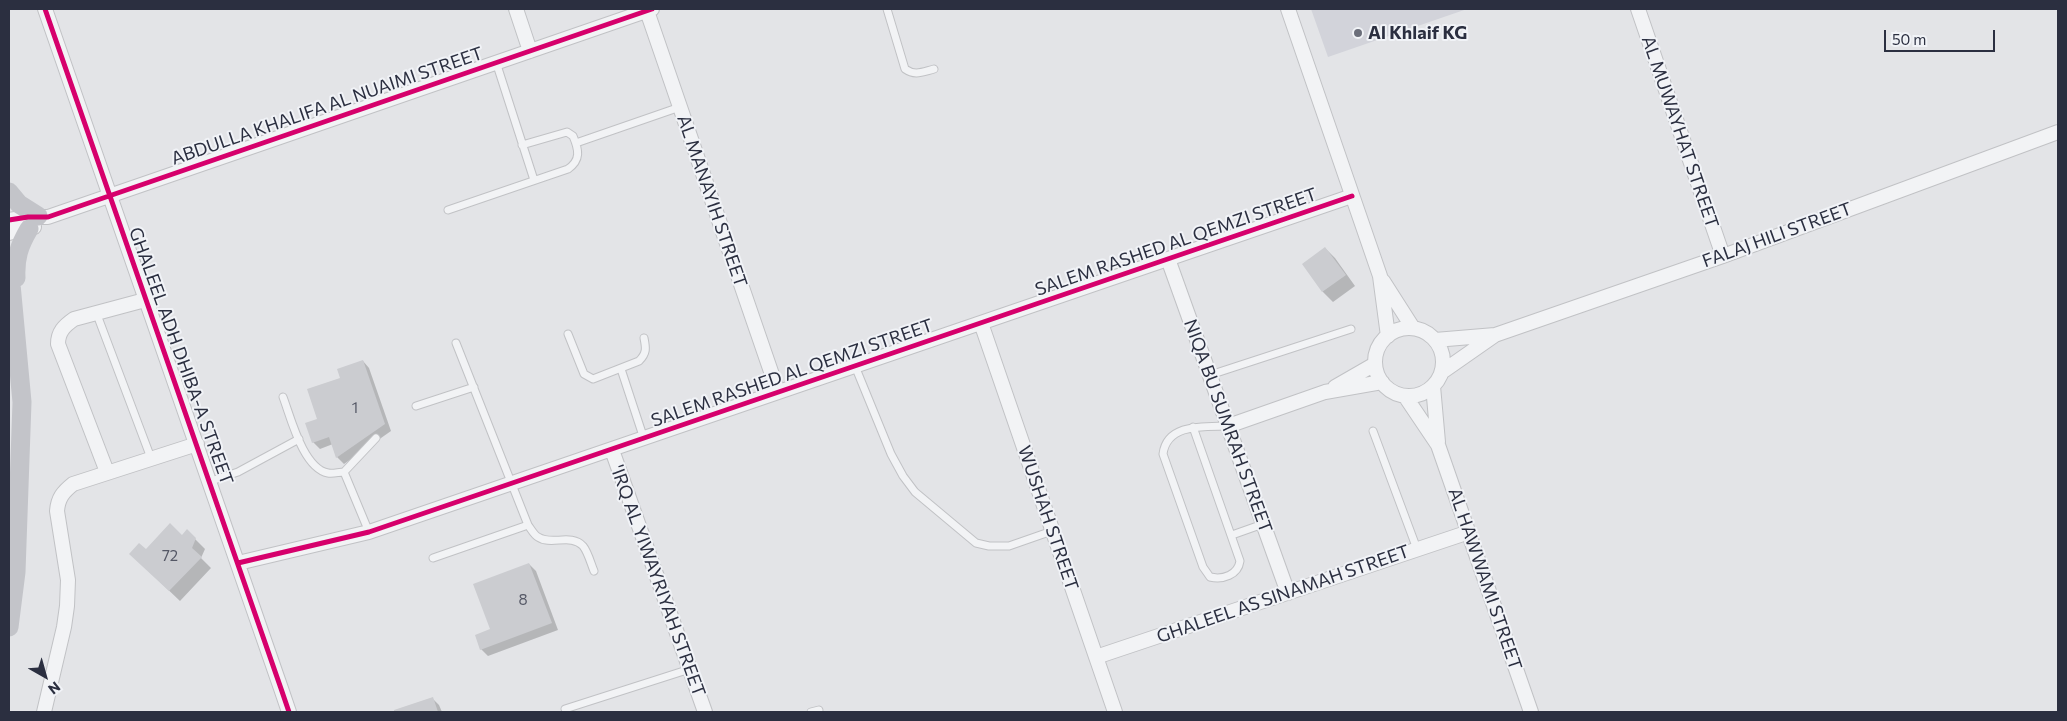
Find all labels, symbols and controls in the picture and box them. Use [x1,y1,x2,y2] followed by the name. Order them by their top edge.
[1887,20,1998,52] scale bar
[1368,22,1467,44] place label: Al Khlaif KG
[1352,27,1364,39] marker: Al Khlaif KG
[1892,30,1926,48] text: 50 m
[1637,33,1723,231] street label: AL MUWAYHAT STREET
[168,42,486,170] street label: ABDULLA KHALIFA AL NUAIMI STREET
[672,112,752,290] street label: AL MANAYIH STREET
[1032,183,1320,301] street label: SALEM RASHED AL QEMZI STREET
[1699,198,1855,272] street label: FALAJ HILI STREET
[124,224,238,488] street label: GHALEEL ADH DHIBA-A STREET
[648,314,936,432] street label: SALEM RASHED AL QEMZI STREET
[1179,316,1277,536] street label: NIQA BU SUMRAH STREET
[352,399,358,417] house number: 1
[1013,443,1083,593] street label: WUSHAH STREET
[606,462,710,700] street label: 'IRQ AL YIWAYRIYAH STREET
[1444,485,1526,673] street label: AL HAWWAMI STREET
[1154,540,1412,648] street label: GHALEEL AS SINAMAH STREET
[162,547,178,565] house number: 72
[518,591,528,609] house number: 8
[20,651,70,701] north arrow
[45,678,64,698] text: N

